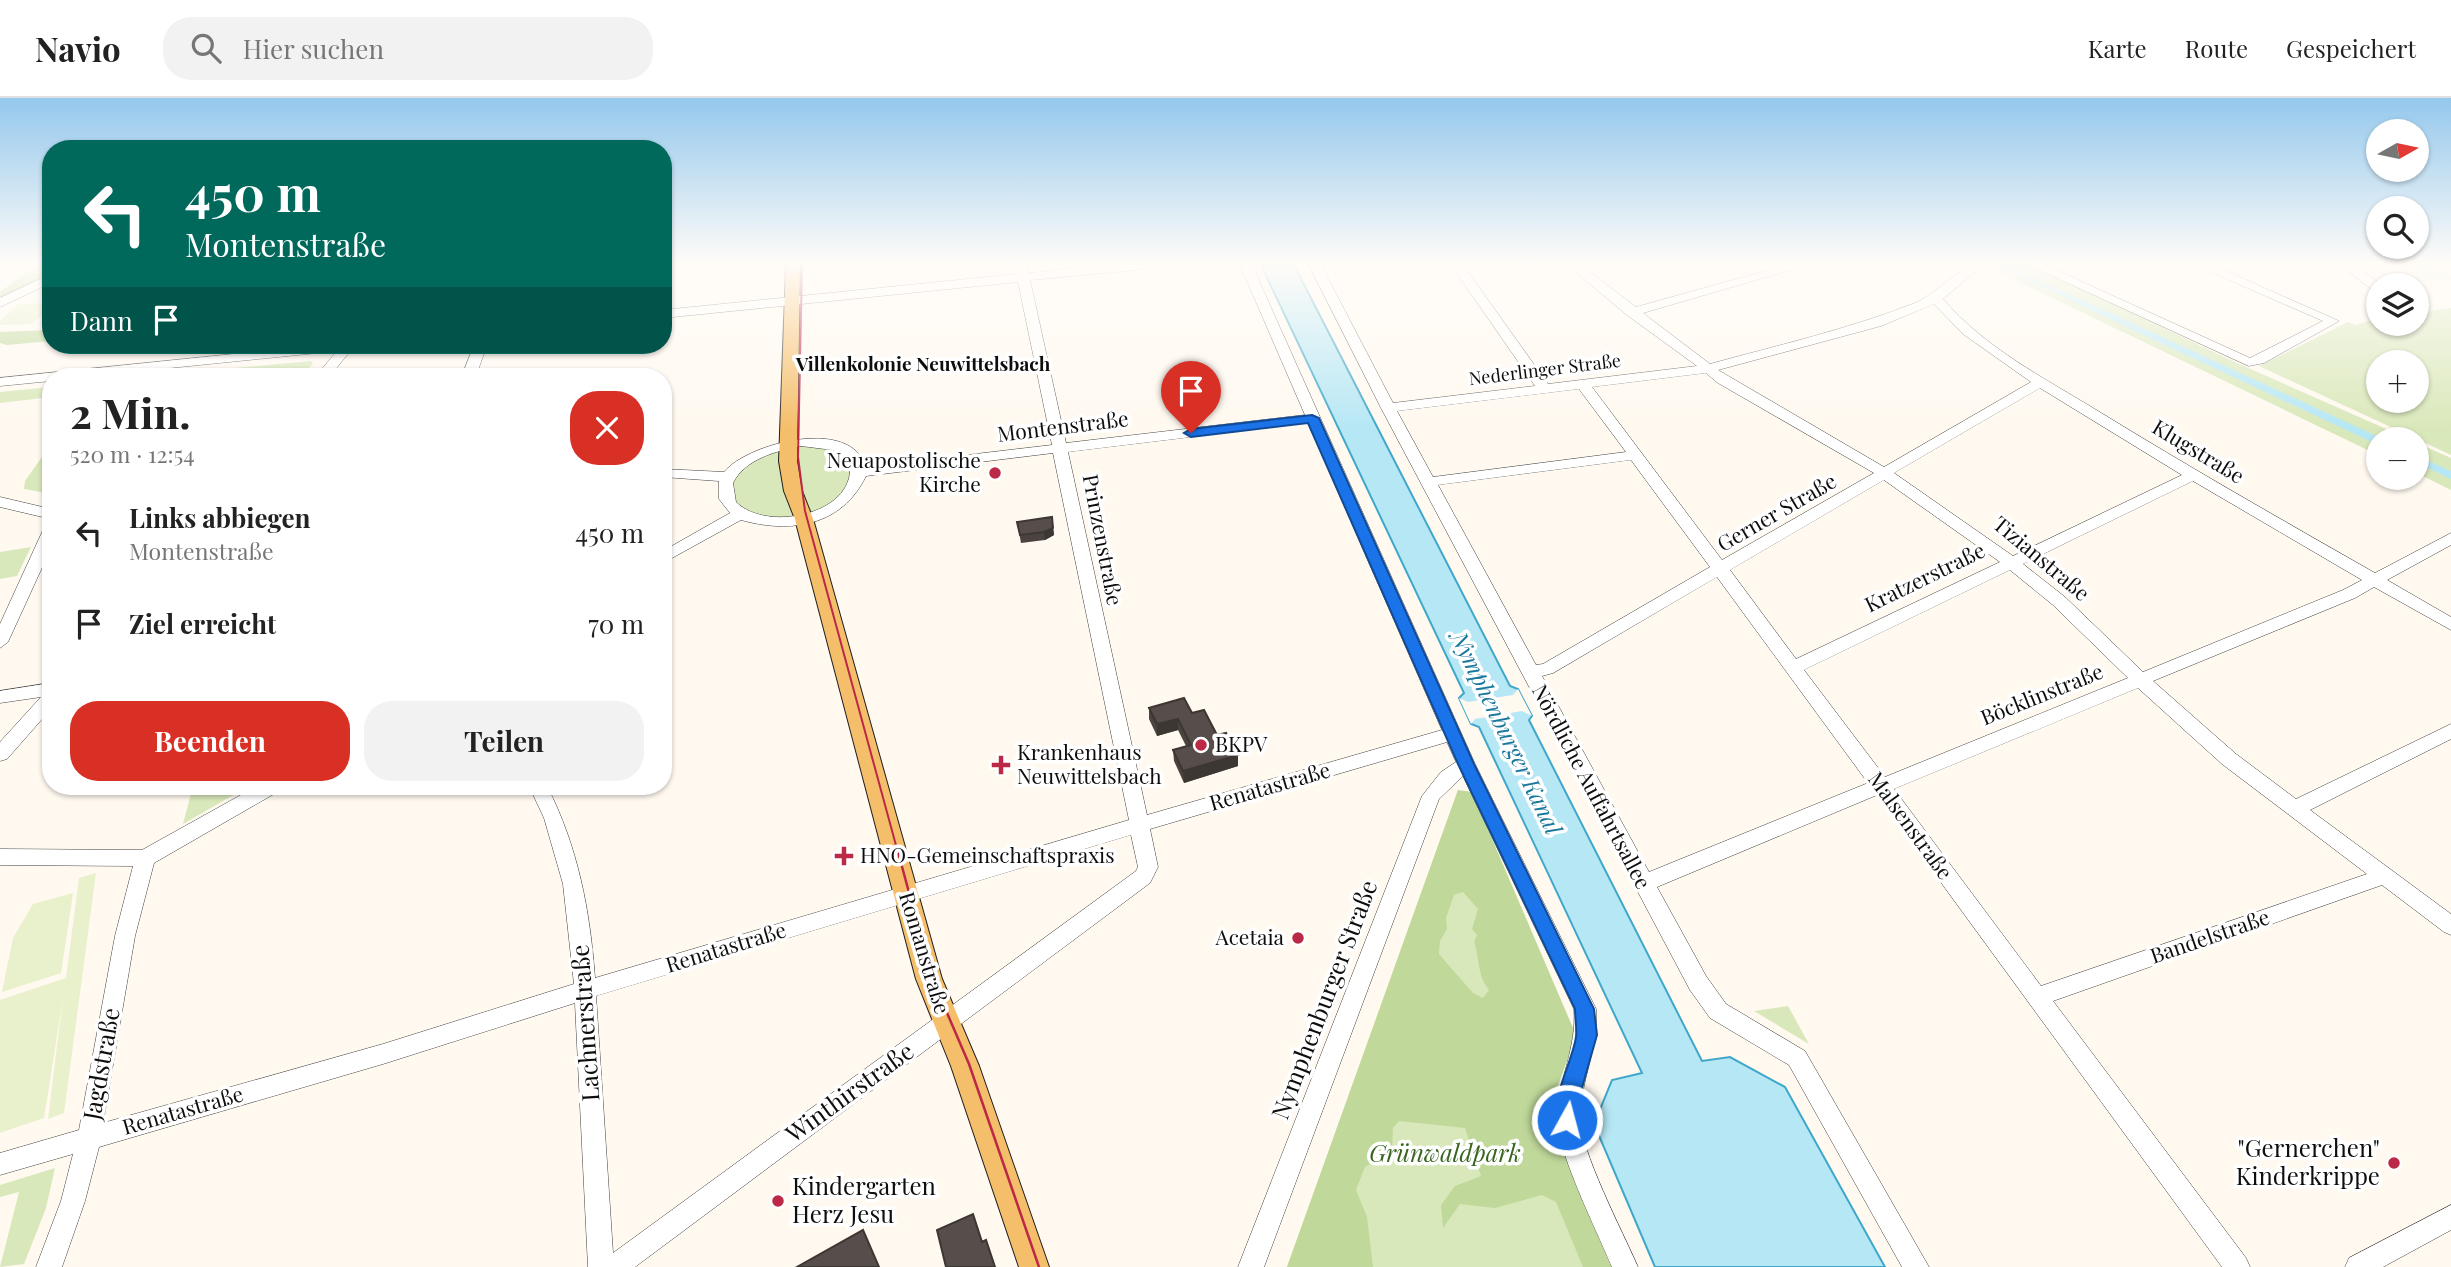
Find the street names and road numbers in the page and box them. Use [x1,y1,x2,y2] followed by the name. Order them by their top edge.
[1468,348,1622,390] street label: Nederlinger Straße
[996,403,1130,447] street label: Montenstraße
[2148,412,2250,489] street label: Klugstraße
[1711,466,1841,557] street label: Gerner Straße
[1078,472,1130,608] street label: Prinzenstraße
[1988,509,2096,606] street label: Tizianstraße
[1859,535,1989,617] street label: Kratzerstraße
[1976,656,2107,730] street label: Böcklinstraße
[1527,679,1659,893] street label: Nördliche Auffahrtsallee
[1206,754,1333,816] street label: Renatastraße
[1863,765,1960,884] street label: Malsenstraße
[1263,875,1384,1123] street label: Nymphenburger Straße
[894,888,958,1017] street label: Romanstraße
[2146,902,2273,969] street label: Bandelstraße
[662,914,789,978] street label: Renatastraße
[563,944,605,1103] street label: Lachnerstraße
[74,1005,126,1123] street label: Jagdstraße
[778,1034,919,1149] street label: Winthirstraße
[119,1078,246,1140] street label: Renatastraße

